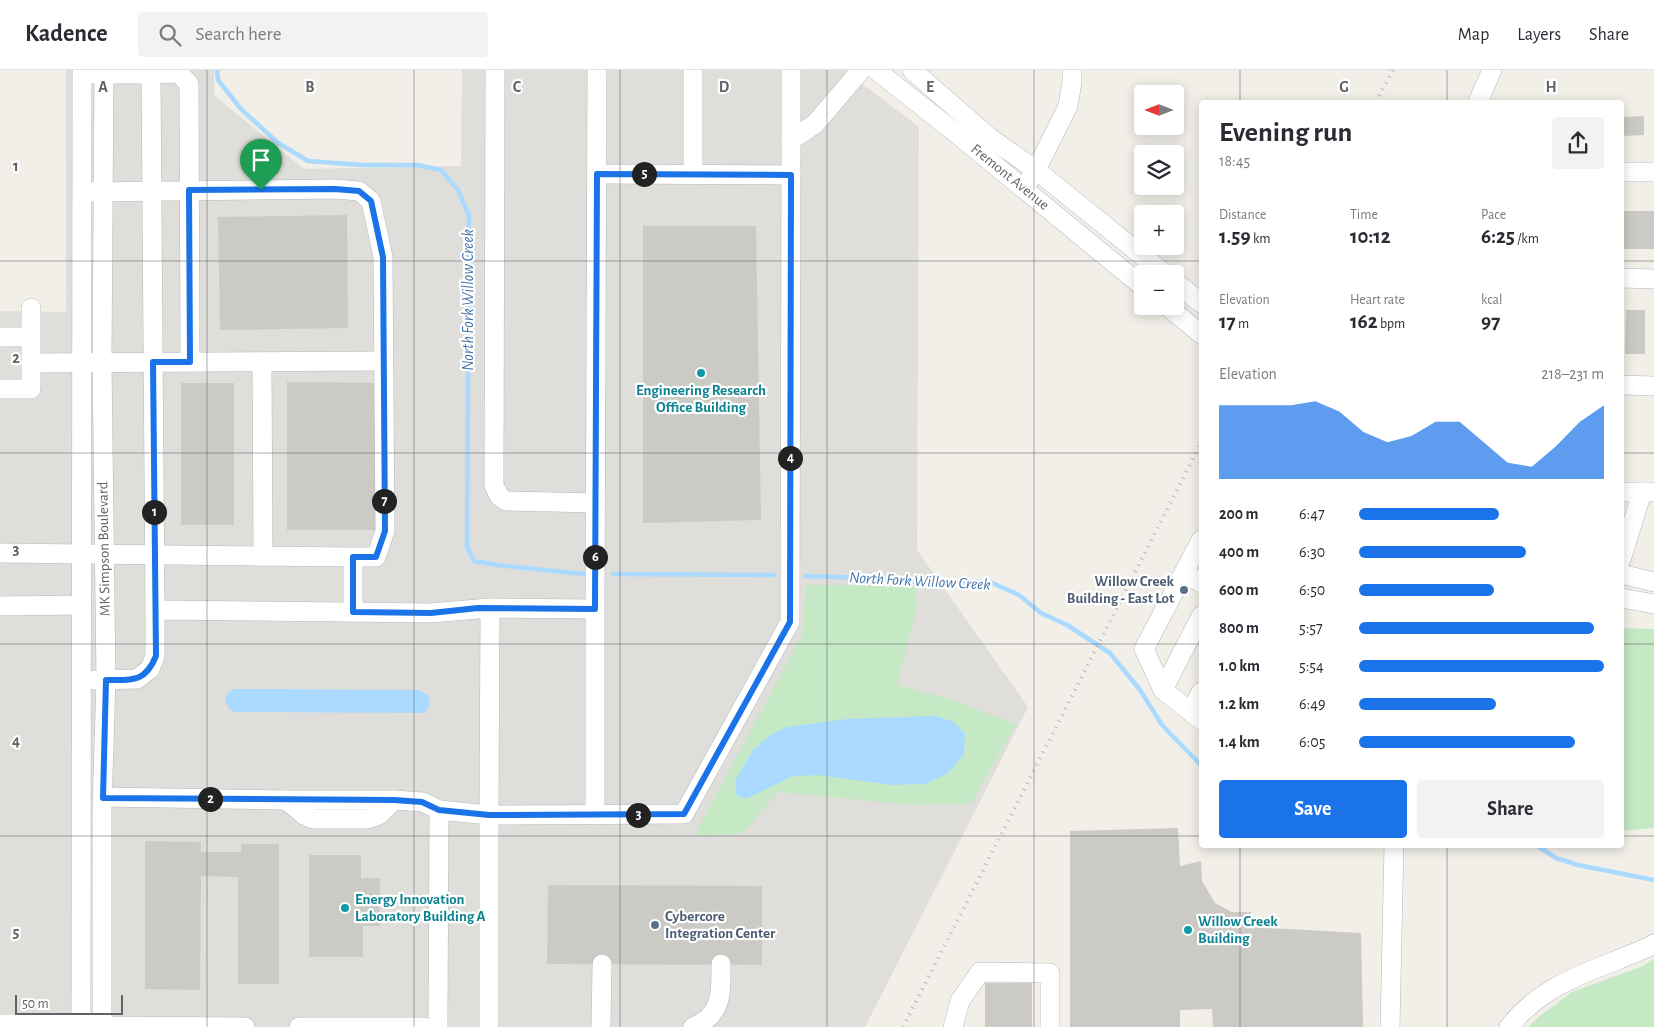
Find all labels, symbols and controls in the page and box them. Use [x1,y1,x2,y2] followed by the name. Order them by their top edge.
[138,12,488,57] search box
[156,21,184,49] icon: search
[25,22,108,46] text: Kadence
[196,25,281,44] text: Search here
[1458,26,1489,44] text: Map
[1517,26,1561,44] text: Layers
[1589,26,1629,44] text: Share
[98,79,108,95] text: A
[305,79,315,95] text: B
[513,79,522,95] text: C
[719,79,730,95] text: D
[926,79,934,95] text: E
[1339,79,1349,95] text: G
[1545,79,1557,95] text: H
[1134,85,1184,135] north arrow
[1134,85,1184,315] map controls
[1552,117,1604,169] button: share
[1219,119,1352,147] text: Evening run
[240,139,282,190] pin
[968,141,1052,213] street label: Fremont Avenue
[1134,145,1184,195] button: layers
[247,146,275,174] icon: arrive
[1219,153,1250,169] text: 18:45
[13,158,19,174] text: 1
[632,162,656,186] pin: 5
[641,167,648,181] text: 5
[1134,205,1184,255] button: +
[1219,208,1266,222] text: Distance
[1350,208,1378,222] text: Time
[1481,208,1506,222] text: Pace
[1219,226,1251,247] text: 1.59
[1350,226,1391,247] text: 10:12
[1481,226,1515,247] text: 6:25
[460,229,476,371] water label: North Fork Willow Creek
[1251,232,1271,246] text: km
[1515,232,1539,246] text: /km
[1134,265,1184,315] button: −
[1219,293,1270,307] text: Elevation
[1350,293,1405,307] text: Heart rate
[1481,293,1502,307] text: kcal
[1219,311,1236,332] text: 17
[1350,311,1378,332] text: 162
[1481,311,1500,332] text: 97
[1236,317,1249,331] text: m
[1378,317,1405,331] text: bpm
[12,350,20,366] text: 2
[1219,366,1277,382] text: Elevation
[1541,366,1604,382] text: 218–231 m
[695,367,707,379] marker: Engineering Research Office Building
[636,383,766,415] place label: Engineering Research Office Building
[778,446,802,470] pin: 4
[787,451,794,465] text: 4
[95,481,113,617] street label: MK Simpson Boulevard
[372,488,396,514] pin: 7
[381,494,388,508] text: 7
[142,500,166,524] pin: 1
[152,505,157,519] text: 1
[1219,506,1259,522] text: 200 m
[1299,506,1325,522] text: 6:47
[13,541,20,557] text: 3
[582,544,608,570] pin: 6
[1219,544,1259,560] text: 400 m
[1299,544,1325,560] text: 6:30
[592,550,599,564] text: 6
[849,569,991,593] water label: North Fork Willow Creek
[1067,574,1175,606] place label: Willow Creek Building - East Lot
[1219,582,1259,598] text: 600 m
[1299,582,1325,598] text: 6:50
[1178,584,1190,596] marker: Willow Creek Building - East Lot
[1219,620,1259,636] text: 800 m
[1299,620,1323,636] text: 5:57
[1219,658,1260,674] text: 1.0 km
[1299,658,1324,674] text: 5:54
[1219,696,1259,712] text: 1.2 km
[1299,696,1325,712] text: 6:49
[12,733,20,749] text: 4
[1219,734,1260,750] text: 1.4 km
[1299,734,1325,750] text: 6:05
[1219,780,1407,838] button: Save
[1417,780,1604,838] button: Share
[198,786,222,812] pin: 2
[207,792,214,806] text: 2
[626,802,650,828] pin: 3
[635,808,642,822] text: 3
[355,892,486,924] place label: Energy Innovation Laboratory Building A
[339,902,351,914] marker: Energy Innovation Laboratory Building A
[665,909,776,941] place label: Cybercore Integration Center
[1198,914,1278,946] place label: Willow Creek Building
[649,919,661,931] marker: Cybercore Integration Center
[13,924,20,940] text: 5
[1182,924,1194,936] marker: Willow Creek Building
[15,992,122,1015] scale bar
[22,997,49,1011] text: 50 m

